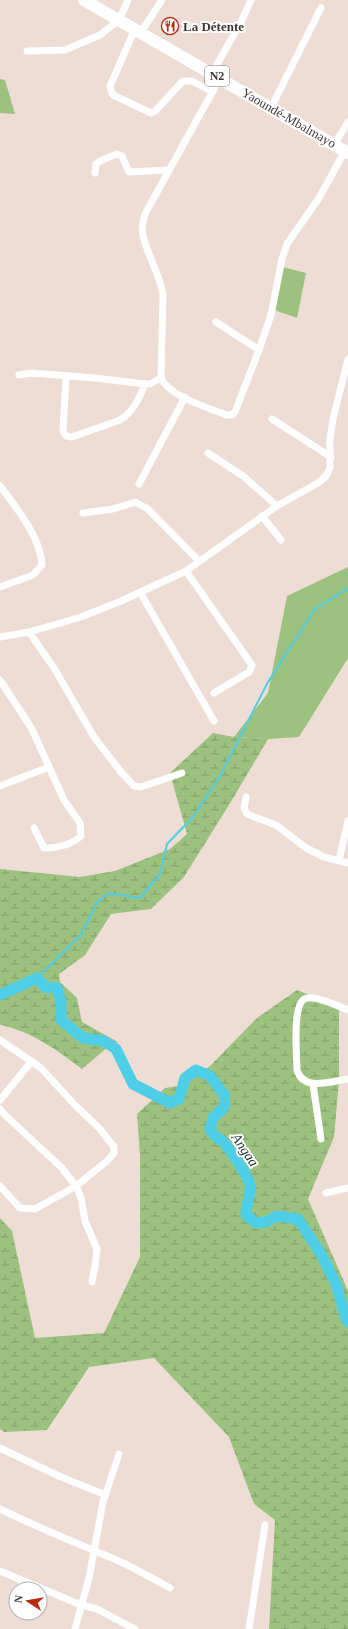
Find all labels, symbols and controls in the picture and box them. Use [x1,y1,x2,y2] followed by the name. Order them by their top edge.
[160,16,180,36] restaurant icon: La Détente
[183,19,244,34] place label: La Détente
[205,66,229,86] road number: N2
[239,85,339,151] street label: Yaoundé-Mbalmayo
[228,1130,261,1169] water label: Angaa
[8,1581,48,1621] north arrow
[12,1594,25,1604] text: N

